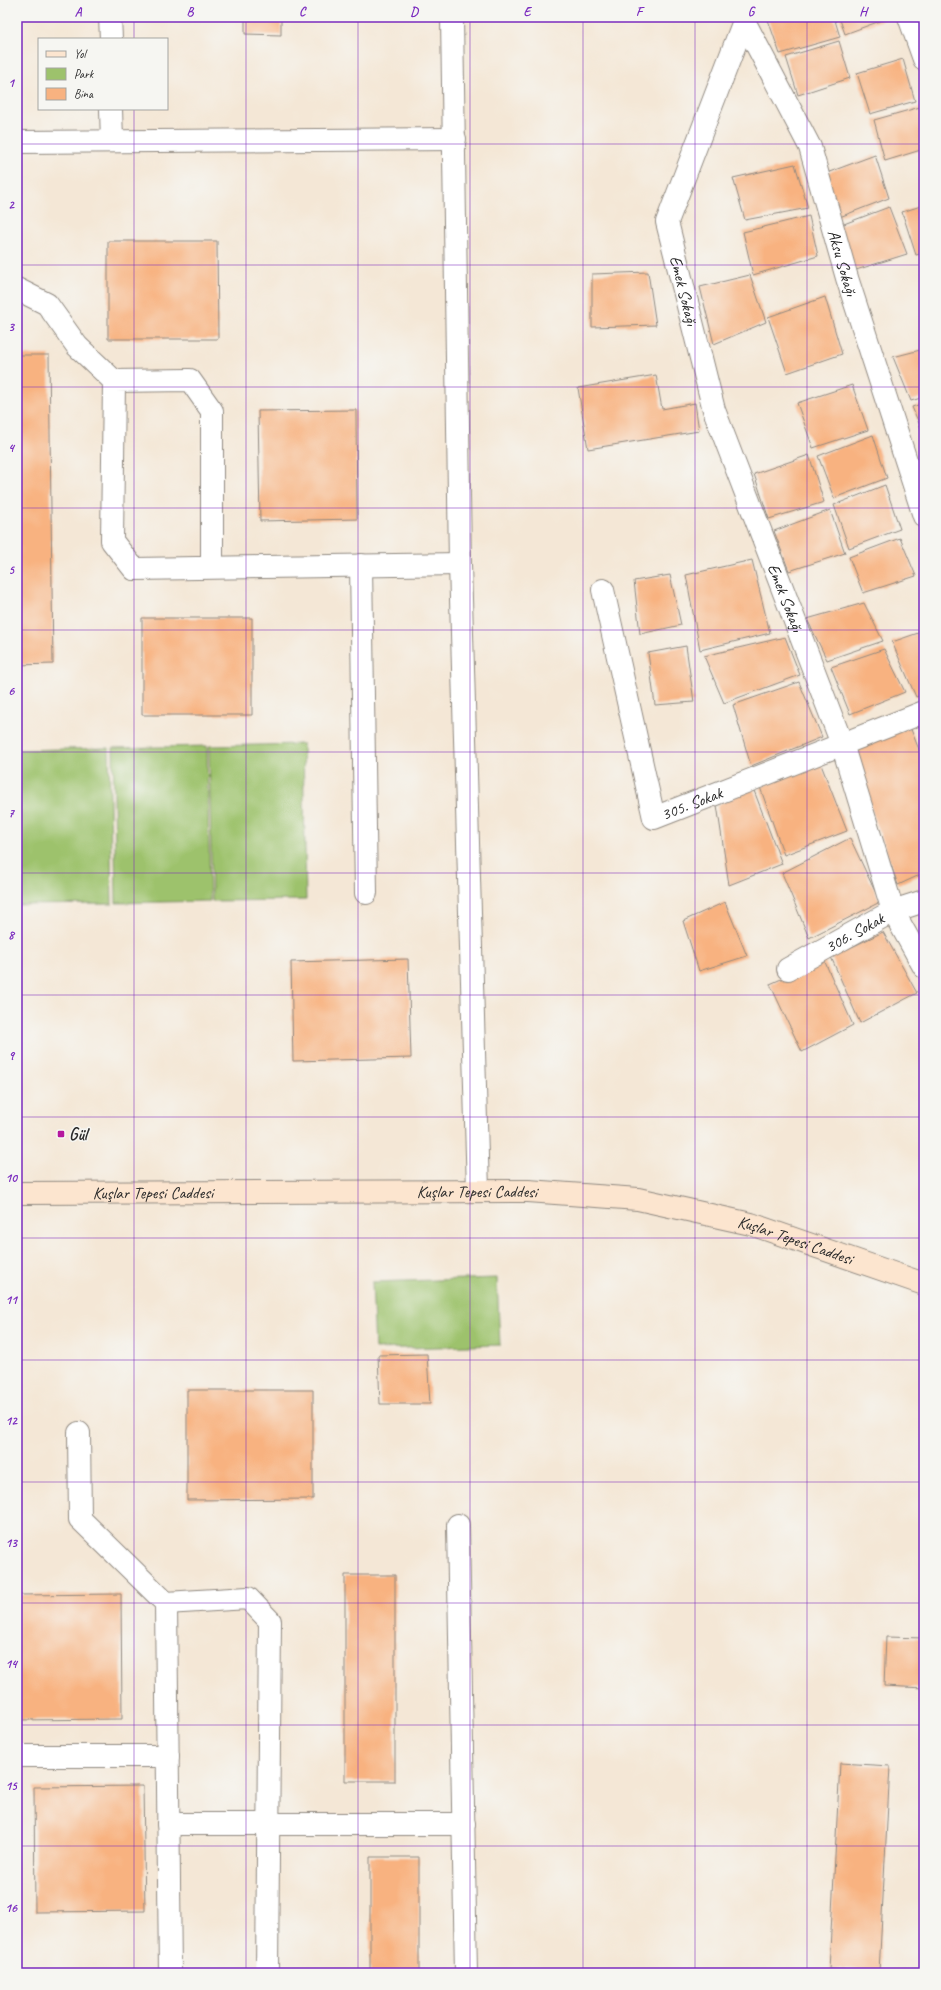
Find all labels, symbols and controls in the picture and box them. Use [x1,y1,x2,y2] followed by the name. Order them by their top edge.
[75,4,83,20] text: A
[187,4,195,20] text: B
[299,4,307,20] text: C
[410,4,419,20] text: D
[524,4,533,20] text: E
[636,4,645,20] text: F
[748,4,756,20] text: G
[859,4,869,20] text: H
[38,38,168,110] legend
[74,46,88,62] text: Yol
[74,66,95,82] text: Park
[8,75,16,91] text: 1
[74,86,94,102] text: Bina
[8,197,15,213] text: 2
[823,227,863,299] street label: Aksu Sokağı
[665,254,703,328] street label: Emek Sokağı
[8,319,15,335] text: 3
[8,440,16,456] text: 4
[763,561,809,635] street label: Emek Sokağı
[8,562,15,578] text: 5
[8,683,15,699] text: 6
[658,781,727,825] street label: 305. Sokak
[8,805,15,821] text: 7
[822,907,889,957] street label: 306. Sokak
[8,927,16,943] text: 8
[8,1048,15,1064] text: 9
[69,1124,91,1145] place label: Gül
[56,1129,66,1139] marker: Gül
[5,1170,18,1186] text: 10
[417,1180,540,1202] street label: Kuşlar Tepesi Caddesi
[93,1182,215,1203] street label: Kuşlar Tepesi Caddesi
[736,1211,857,1270] street label: Kuşlar Tepesi Caddesi
[5,1292,19,1308] text: 11
[5,1413,18,1429] text: 12
[5,1535,18,1551] text: 13
[5,1656,19,1672] text: 14
[5,1778,18,1794] text: 15
[5,1900,18,1916] text: 16

